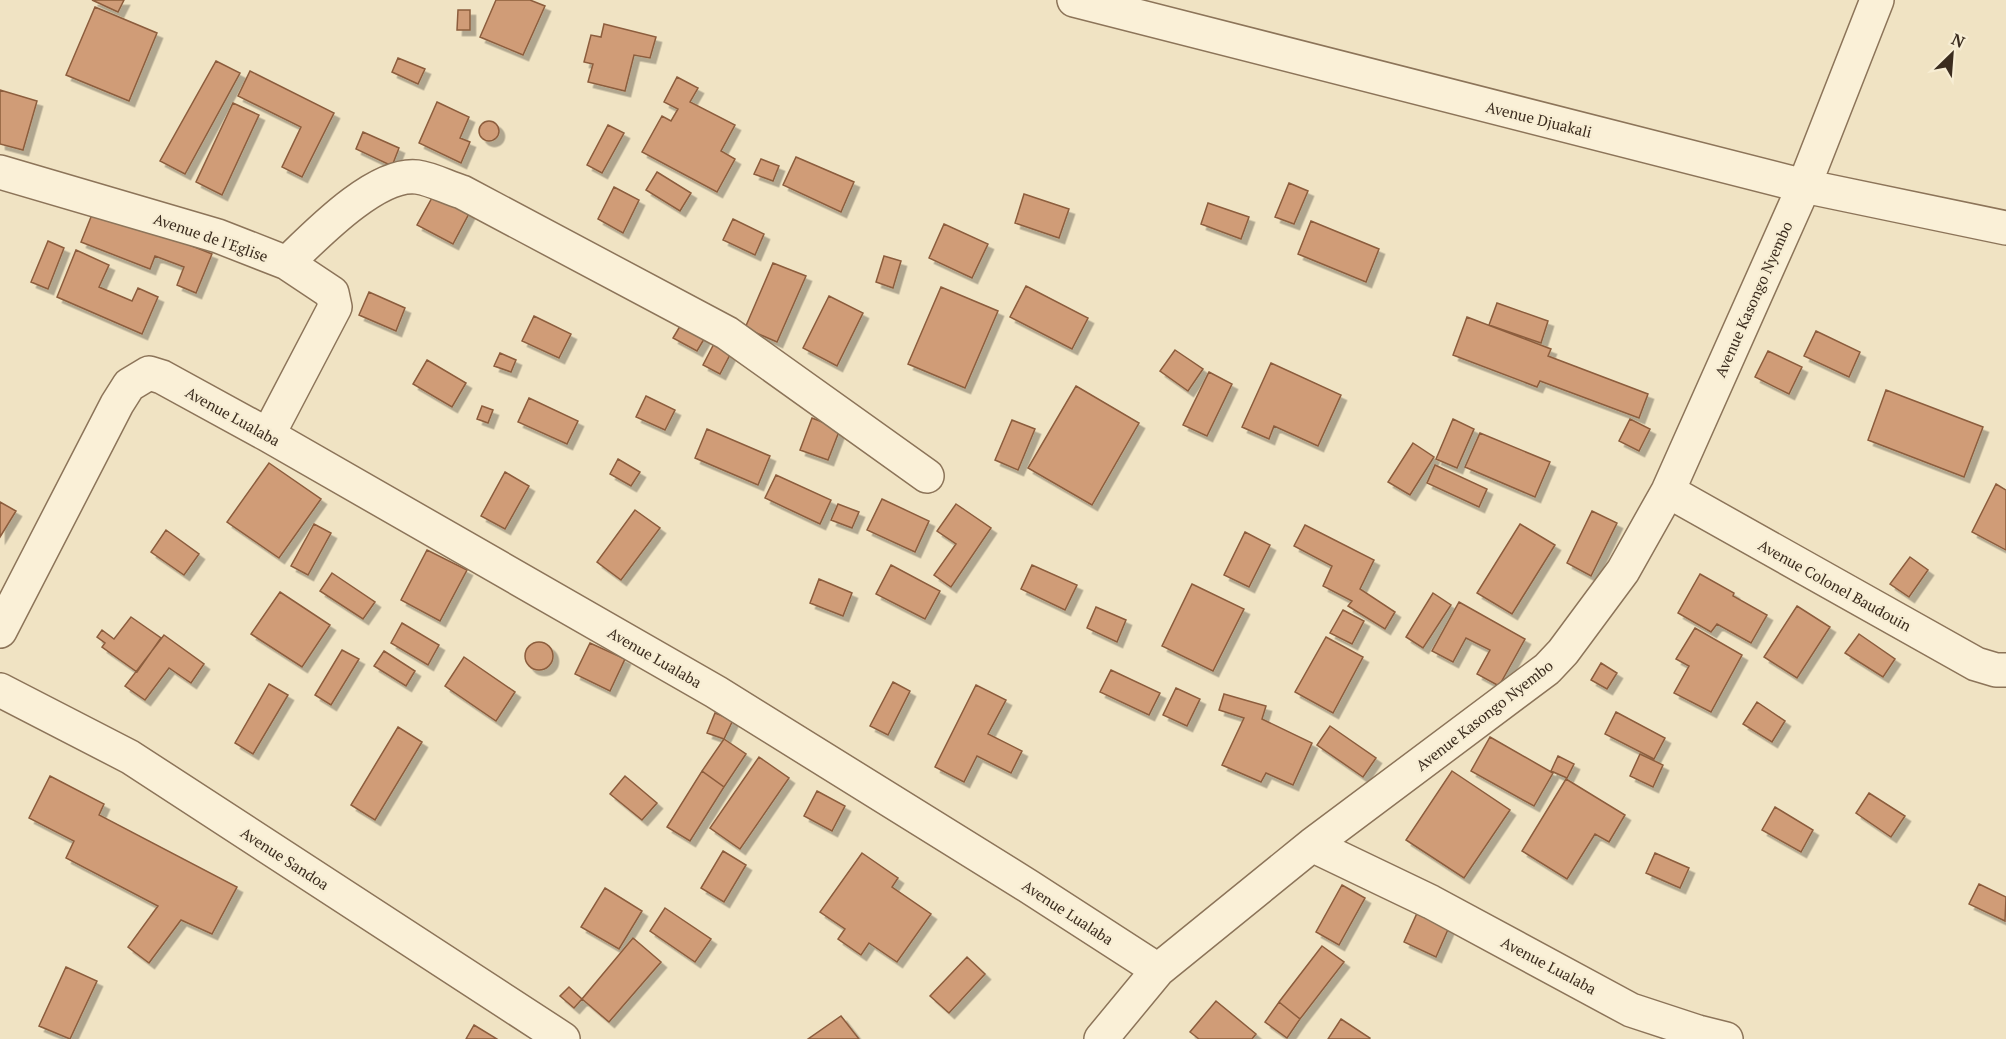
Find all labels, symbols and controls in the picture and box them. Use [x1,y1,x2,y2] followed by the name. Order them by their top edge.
[1922,24,1982,84] north arrow
[1948,28,1968,53] text: N
[1484,96,1594,142] street label: Avenue Djuakali
[151,208,271,266] street label: Avenue de l'Eglise
[1710,218,1796,380] street label: Avenue Kasongo Nyembo
[182,382,284,450] street label: Avenue Lualaba
[1755,535,1915,635] street label: Avenue Colonel Baudouin
[605,622,706,692] street label: Avenue Lualaba
[1411,655,1557,775] street label: Avenue Kasongo Nyembo
[237,822,333,894] street label: Avenue Sandoa
[1019,875,1118,949] street label: Avenue Lualaba
[1498,932,1600,999] street label: Avenue Lualaba

